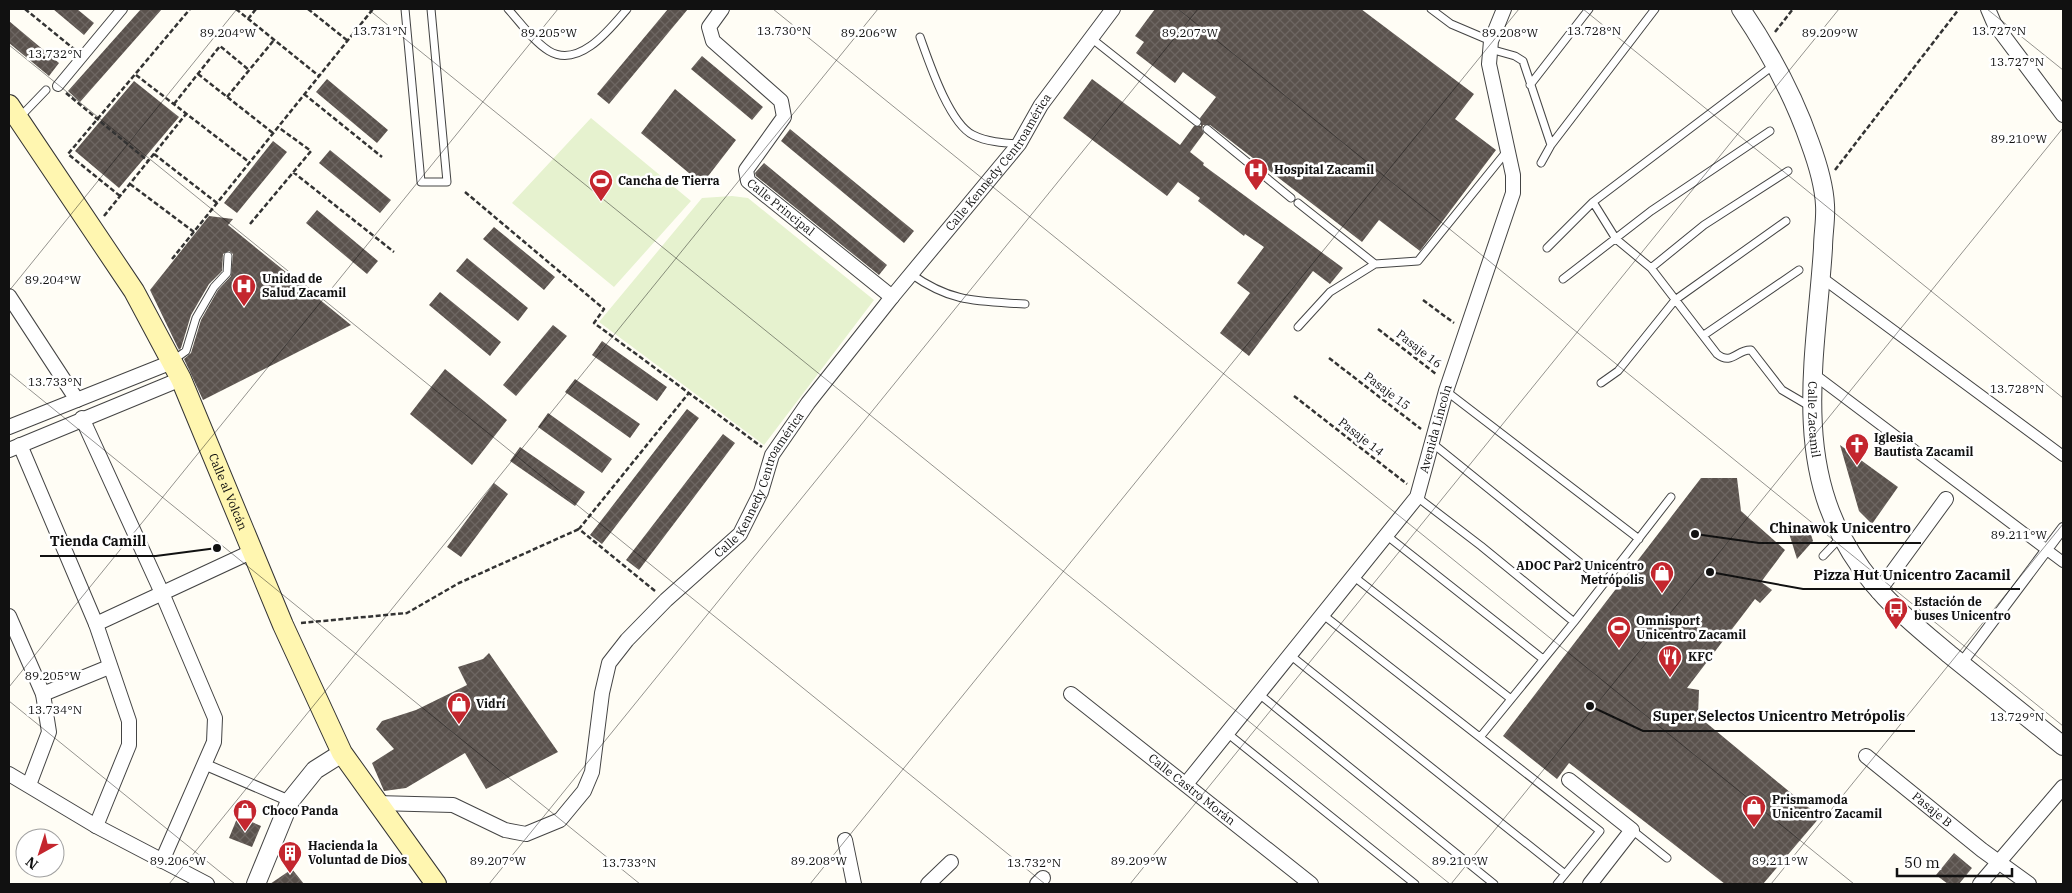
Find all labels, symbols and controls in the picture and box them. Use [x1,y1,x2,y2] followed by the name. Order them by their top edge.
[353,23,407,38] text: 13.731°N
[757,23,811,38] text: 13.730°N
[1567,23,1621,38] text: 13.728°N
[1972,23,2026,38] text: 13.727°N
[200,25,257,40] text: 89.204°W
[521,25,578,40] text: 89.205°W
[841,25,898,40] text: 89.206°W
[1162,25,1219,40] text: 89.207°W
[1482,25,1539,40] text: 89.208°W
[1802,25,1859,40] text: 89.209°W
[28,46,82,61] text: 13.732°N
[1990,54,2044,69] text: 13.727°N
[942,90,1054,234] street label: Calle Kennedy Centroamérica
[1991,131,2048,146] text: 89.210°W
[1243,157,1269,191] hospital icon: Hospital Zacamil
[1274,162,1374,177] place label: Hospital Zacamil
[588,168,614,202] sports icon: Cancha de Tierra
[618,173,720,188] place label: Cancha de Tierra
[744,175,818,239] street label: Calle Principal
[262,271,346,300] place label: Unidad de Salud Zacamil
[25,272,82,287] text: 89.204°W
[231,273,257,307] hospital icon: Unidad de Salud Zacamil
[1394,326,1445,371] street label: Pasaje 16
[1361,368,1413,413] street label: Pasaje 15
[28,374,82,389] text: 13.733°N
[1805,381,1824,459] street label: Calle Zacamil
[1990,381,2044,396] text: 13.728°N
[1416,382,1455,475] street label: Avenida Lincoln
[711,408,807,560] street label: Calle Kennedy Centroamérica
[1336,414,1387,459] street label: Pasaje 14
[1874,430,1974,459] place label: Iglesia Bautista Zacamil
[1844,432,1870,466] church icon: Iglesia Bautista Zacamil
[206,451,251,533] street label: Calle al Volcán
[1759,514,1921,543] callout: Chinawok Unicentro
[1769,519,1911,537] text: Chinawok Unicentro
[40,527,156,556] callout: Tienda Camill
[1991,527,2048,542] text: 89.211°W
[50,532,147,550] text: Tienda Camill
[1516,558,1644,587] place label: ADOC Par2 Unicentro Metrópolis
[1649,560,1675,594] shop icon: ADOC Par2 Unicentro Metrópolis
[1803,560,2020,589] callout: Pizza Hut Unicentro Zacamil
[1813,566,2011,584] text: Pizza Hut Unicentro Zacamil
[1914,594,2011,623] place label: Estación de buses Unicentro
[1883,596,1909,630] bus stop icon: Estación de buses Unicentro
[1636,613,1746,642] place label: Omnisport Unicentro Zacamil
[1606,615,1632,649] sports icon: Omnisport Unicentro Zacamil
[1657,644,1683,678] restaurant icon: KFC
[1688,649,1713,664] place label: KFC
[25,668,82,683] text: 89.205°W
[446,691,472,725] shop icon: Vidrí
[476,696,506,711] place label: Vidrí
[28,702,82,717] text: 13.734°N
[1643,702,1915,731] callout: Super Selectos Unicentro Metrópolis
[1653,707,1905,725] text: Super Selectos Unicentro Metrópolis
[1990,709,2044,724] text: 13.729°N
[1146,750,1239,828] street label: Calle Castro Morán
[1909,788,1955,830] street label: Pasaje B
[1772,792,1882,821] place label: Prismamoda Unicentro Zacamil
[1741,794,1767,828] shop icon: Prismamoda Unicentro Zacamil
[232,798,258,832] shop icon: Choco Panda
[262,803,338,818] place label: Choco Panda
[15,828,65,878] north arrow
[308,838,407,867] place label: Hacienda la Voluntad de Dios
[277,840,303,874] building icon: Hacienda la Voluntad de Dios
[1897,846,2012,878] scale bar
[22,853,42,874] text: N
[150,853,207,868] text: 89.206°W
[470,853,527,868] text: 89.207°W
[791,853,848,868] text: 89.208°W
[1111,853,1168,868] text: 89.209°W
[1432,853,1489,868] text: 89.210°W
[1752,853,1809,868] text: 89.211°W
[1904,853,1940,872] text: 50 m
[602,855,656,870] text: 13.733°N
[1007,855,1061,870] text: 13.732°N

